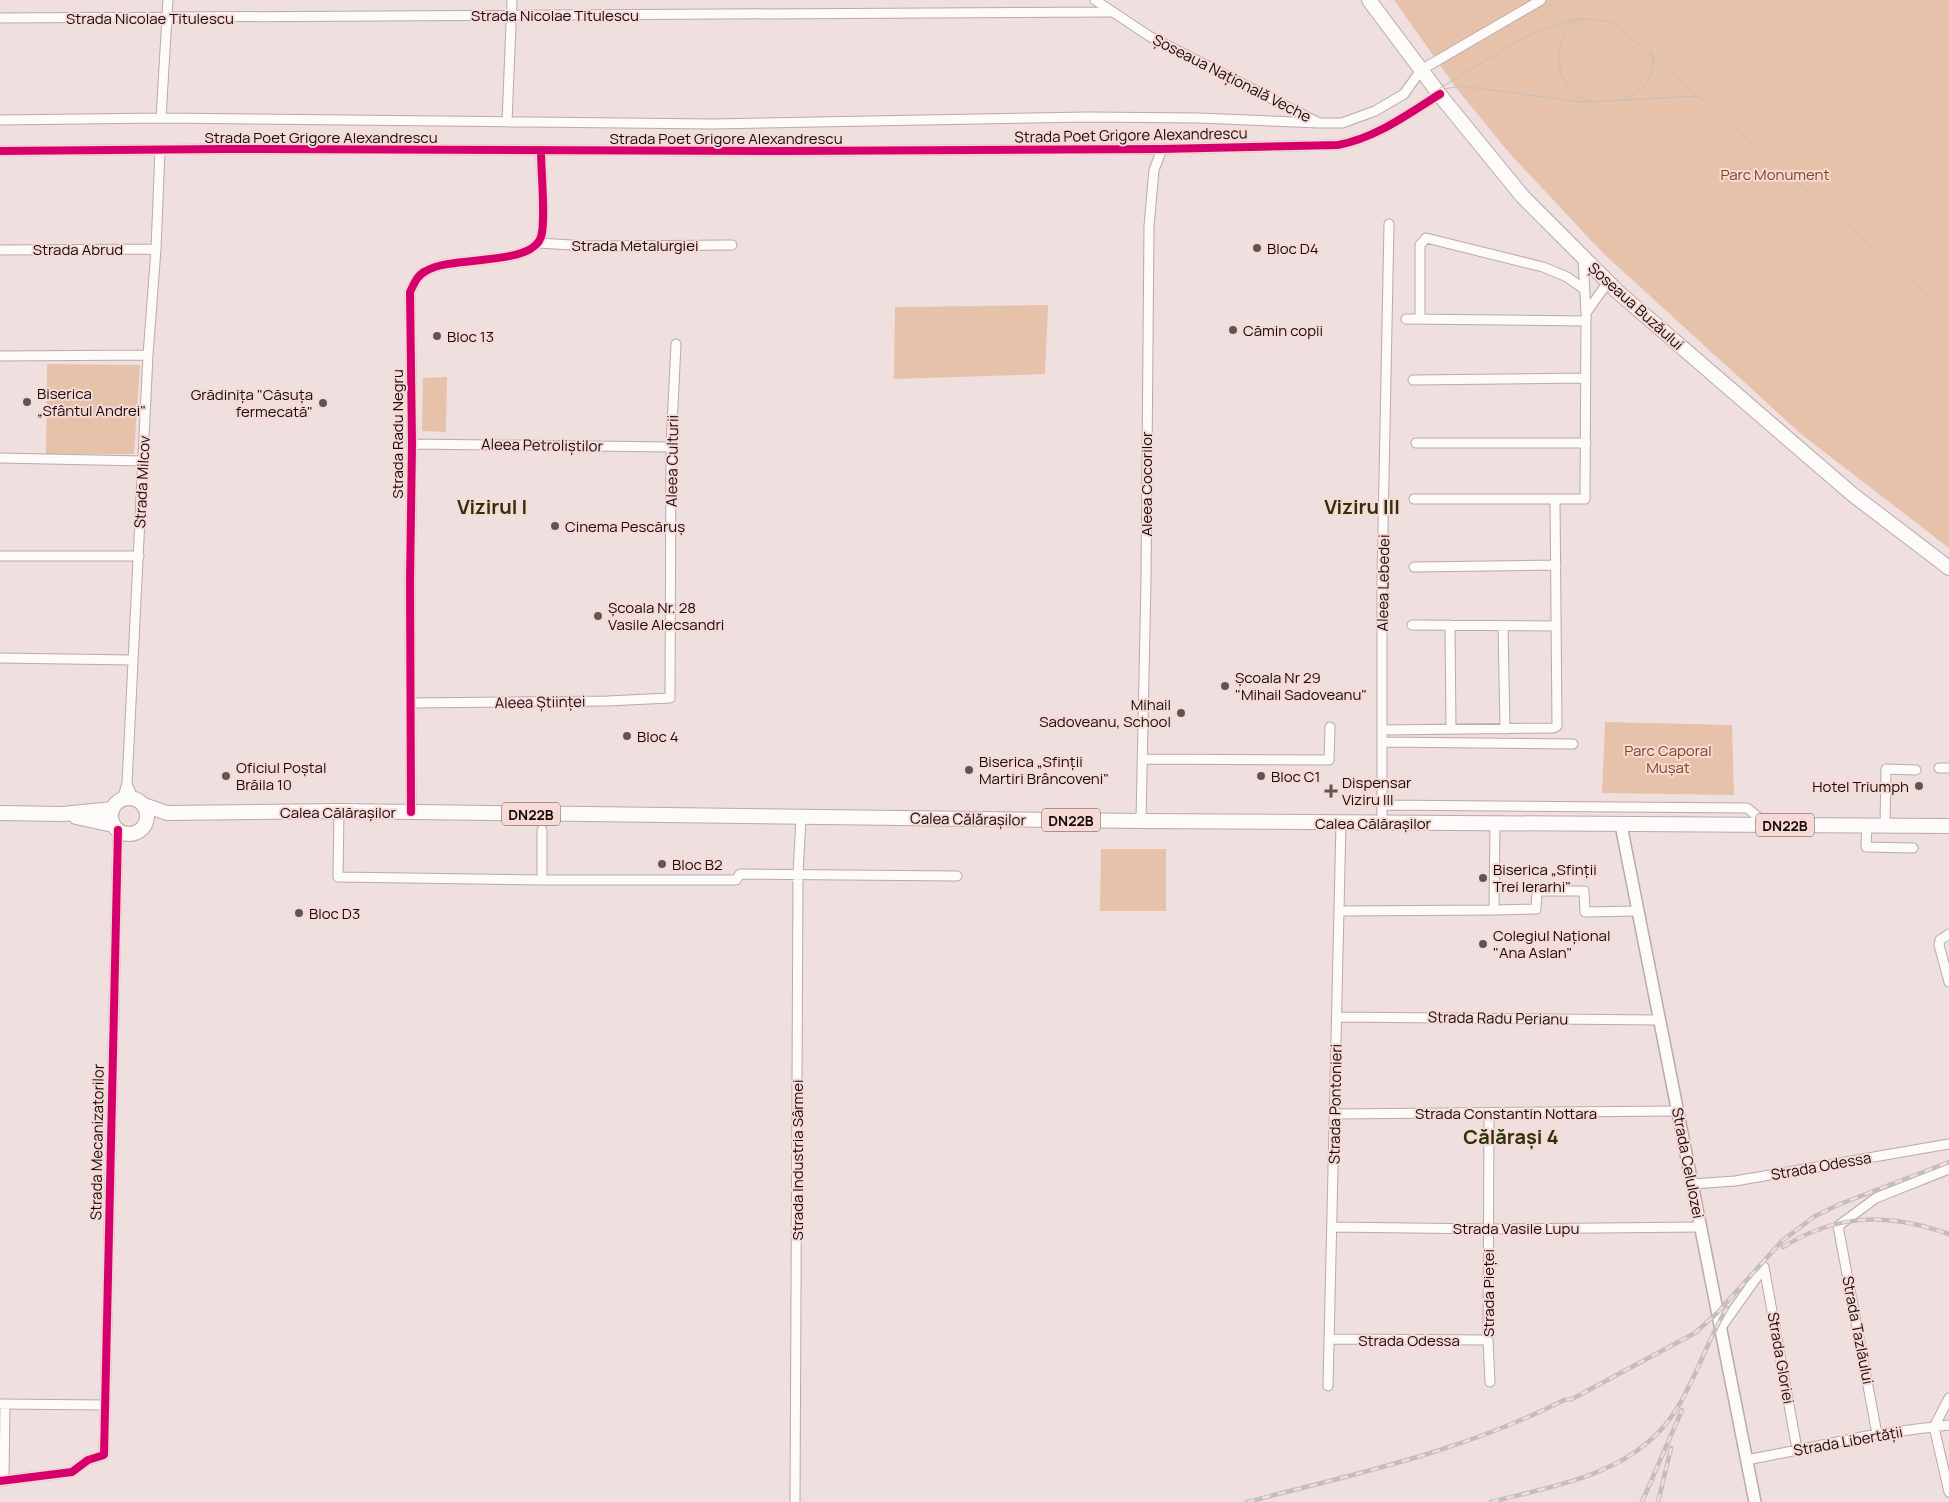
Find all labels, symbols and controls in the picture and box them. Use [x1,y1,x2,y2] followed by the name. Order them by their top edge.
[471,5,639,26] street label: Strada Nicolae Titulescu
[66,8,234,29] street label: Strada Nicolae Titulescu
[1149,29,1315,127] street label: Șoseaua Națională Veche
[1014,122,1248,148] street label: Strada Poet Grigore Alexandrescu
[204,127,438,148] street label: Strada Poet Grigore Alexandrescu
[609,128,843,149] street label: Strada Poet Grigore Alexandrescu
[1720,164,1830,185] park label: Parc Monument
[572,235,698,256] street label: Strada Metalurgiei
[1267,238,1319,259] place label: Bloc D4
[33,239,123,260] street label: Strada Abrud
[1251,242,1263,254] marker: Bloc D4
[1584,257,1688,355] street label: Șoseaua Buzăului
[1243,320,1323,341] place label: Cămin copii
[1227,324,1239,336] marker: Cămin copii
[447,326,494,347] place label: Bloc 13
[431,330,443,342] marker: Bloc 13
[387,369,408,499] street label: Strada Radu Negru
[37,383,146,421] place label: Biserica „Sfântul Andrei"
[191,384,313,422] place label: Grădinița "Căsuța fermecată"
[21,396,33,408] marker: Biserica „Sfântul Andrei"
[317,397,329,409] marker: Grădinița "Căsuța fermecată"
[661,415,683,507] street label: Aleea Culturii
[1136,431,1157,536] street label: Aleea Cocorilor
[481,433,604,457] street label: Aleea Petroliștilor
[129,435,155,529] street label: Strada Milcov
[457,493,527,520] district label: Vizirul I
[1324,493,1400,520] district label: Viziru III
[565,516,685,537] place label: Cinema Pescăruș
[549,520,561,532] marker: Cinema Pescăruș
[1372,534,1394,632] street label: Aleea Lebedei
[608,597,724,635] place label: Școala Nr. 28 Vasile Alecsandri
[592,610,604,622] marker: Școala Nr. 28 Vasile Alecsandri
[1235,667,1367,705] place label: Școala Nr 29 "Mihail Sadoveanu"
[1219,680,1231,692] marker: Școala Nr 29 "Mihail Sadoveanu"
[494,691,586,713] street label: Aleea Științei
[1039,694,1171,732] place label: Mihail Sadoveanu, School
[1175,707,1187,719] marker: Mihail Sadoveanu, School
[637,726,679,747] place label: Bloc 4
[621,730,633,742] marker: Bloc 4
[1624,740,1712,778] park label: Parc Caporal Mușat
[979,751,1109,789] place label: Biserica „Sfinții Martiri Brâncoveni"
[236,757,326,795] place label: Oficiul Poștal Brăila 10
[963,764,975,776] marker: Biserica „Sfinții Martiri Brâncoveni"
[1271,766,1320,787] place label: Bloc C1
[220,770,232,782] marker: Oficiul Poștal Brăila 10
[1255,770,1267,782] marker: Bloc C1
[1342,772,1412,810] place label: Dispensar Viziru III
[1812,776,1909,797] place label: Hotel Triumph
[1913,780,1925,792] marker: Hotel Triumph
[1324,784,1338,798] marker: Dispensar Viziru III
[280,802,397,823] street label: Calea Călărașilor
[502,802,560,826] road number: DN22B
[910,807,1027,831] street label: Calea Călărașilor
[1042,808,1100,832] road number: DN22B
[1315,813,1432,834] street label: Calea Călărașilor
[1756,814,1814,836] road number: DN22B
[672,854,723,875] place label: Bloc B2
[656,858,668,870] marker: Bloc B2
[1493,859,1597,897] place label: Biserica „Sfinții Trei Ierarhi"
[1477,872,1489,884] marker: Biserica „Sfinții Trei Ierarhi"
[309,903,360,924] place label: Bloc D3
[293,907,305,919] marker: Bloc D3
[1493,925,1610,963] place label: Colegiul Național "Ana Aslan"
[1477,938,1489,950] marker: Colegiul Național "Ana Aslan"
[1428,1006,1568,1030] street label: Strada Radu Perianu
[1323,1044,1347,1164] street label: Strada Pontonieri
[85,1063,109,1220] street label: Strada Mecanizatorilor
[787,1079,808,1241] street label: Strada Industria Sârmei
[1415,1103,1597,1124] street label: Strada Constantin Nottara
[1667,1106,1709,1220] street label: Strada Celulozei
[1463,1123,1559,1150] district label: Călărași 4
[1769,1147,1873,1185] street label: Strada Odessa
[1453,1218,1579,1239] street label: Strada Vasile Lupu
[1478,1249,1499,1337] street label: Strada Pieței
[1837,1274,1879,1386] street label: Strada Tazlăului
[1763,1310,1799,1406] street label: Strada Gloriei
[1358,1330,1460,1351] street label: Strada Odessa
[1792,1421,1904,1461] street label: Strada Libertății

